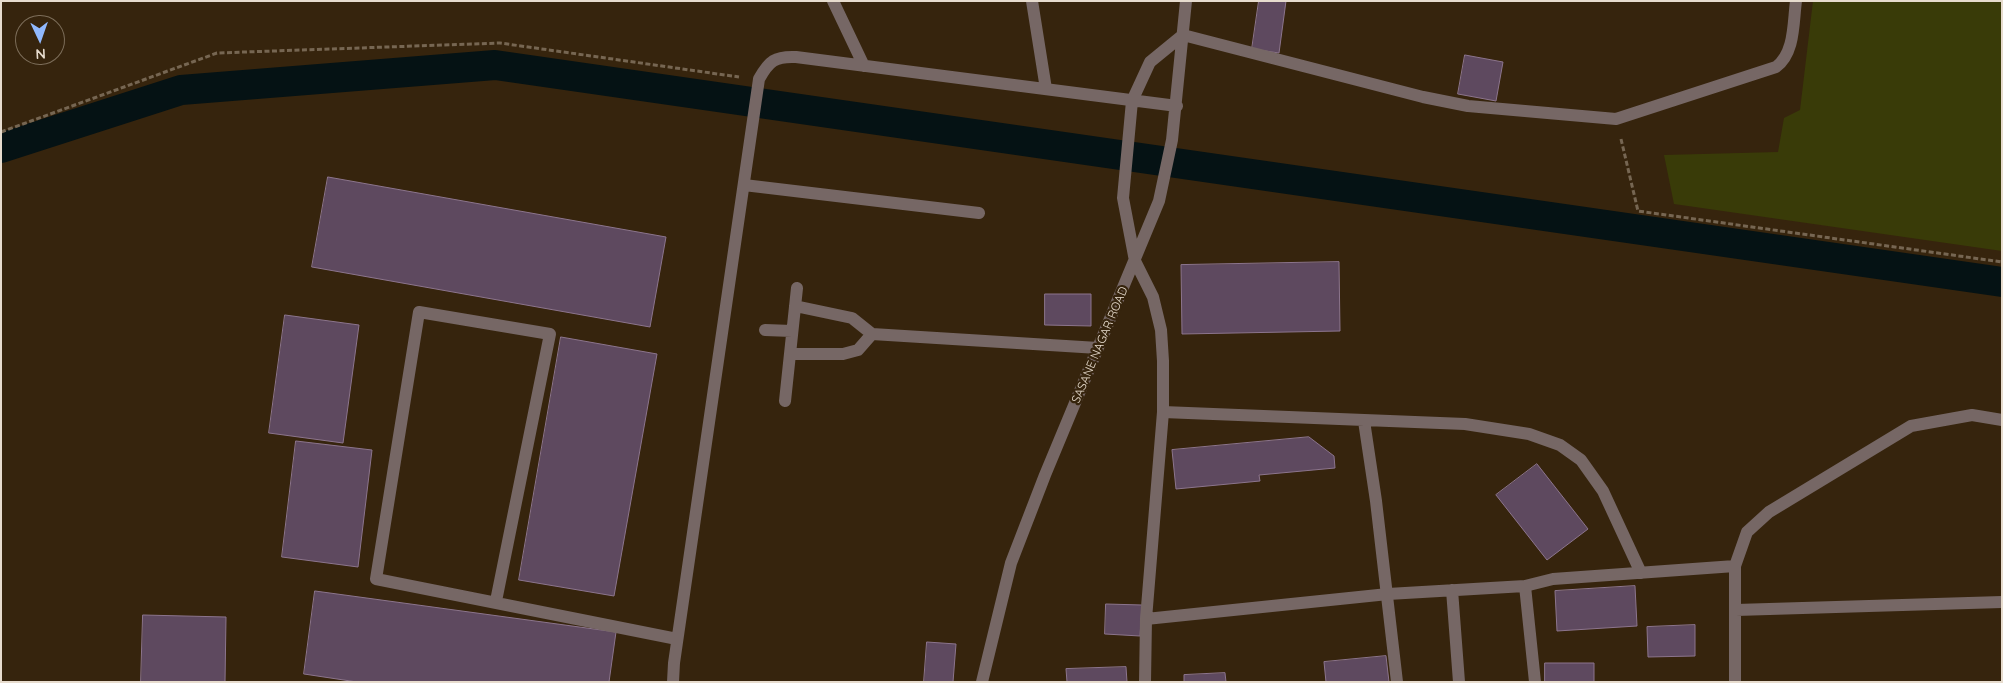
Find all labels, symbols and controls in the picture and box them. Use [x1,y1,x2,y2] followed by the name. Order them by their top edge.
[15,15,65,65] north arrow
[35,45,46,63] text: N
[1069,285,1131,405] street label: SASANE NAGAR ROAD

